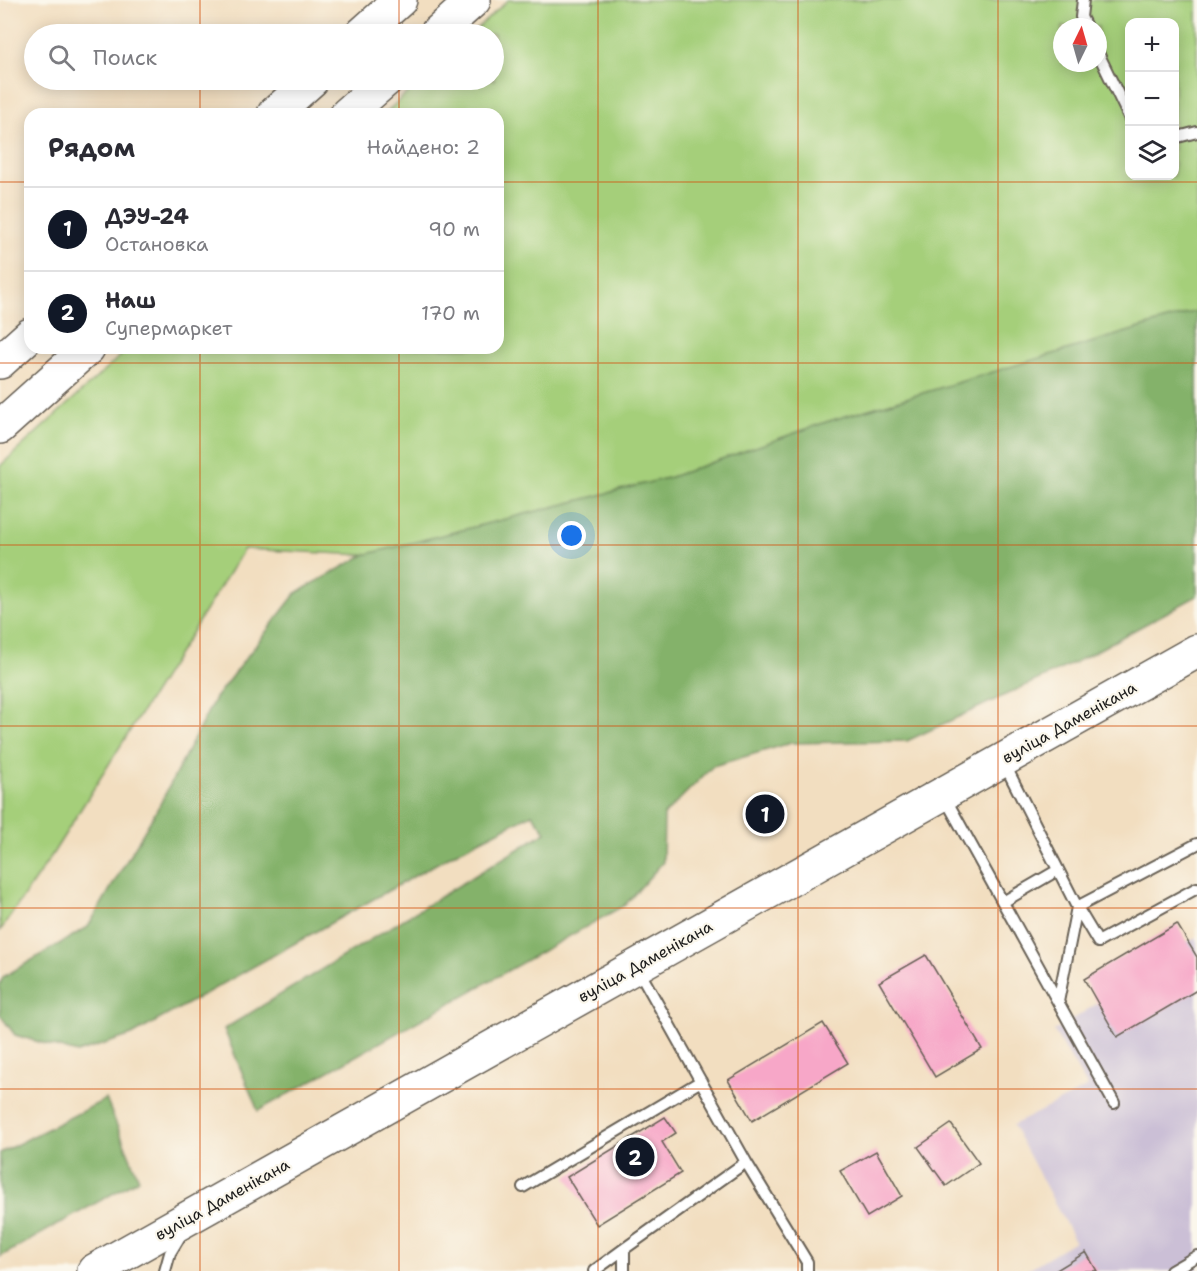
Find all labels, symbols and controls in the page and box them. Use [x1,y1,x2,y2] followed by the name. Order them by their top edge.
[1053,18,1107,72] north arrow
[1125,18,1179,180] map controls
[1125,18,1179,72] button: +
[24,24,504,90] search box
[45,41,78,74] icon: search
[93,43,157,72] text: Поиск
[1125,72,1179,126] button: −
[1125,126,1179,180] button: layers
[48,130,135,165] text: Рядом
[367,134,480,160] text: Найдено: 2
[105,202,189,231] text: ДЭУ-24
[63,216,72,242] text: 1
[428,216,480,242] text: 90 m
[105,231,209,257] text: Остановка
[105,286,156,315] text: Наш
[61,300,75,326] text: 2
[421,300,480,326] text: 170 m
[105,315,232,341] text: Супермаркет
[557,521,586,550] your location
[998,677,1140,768] street label: вуліца Даменікана
[746,792,784,836] pin: 1
[574,916,716,1007] street label: вуліца Даменікана
[616,1134,654,1180] pin: 2
[151,1154,293,1245] street label: вуліца Даменікана

